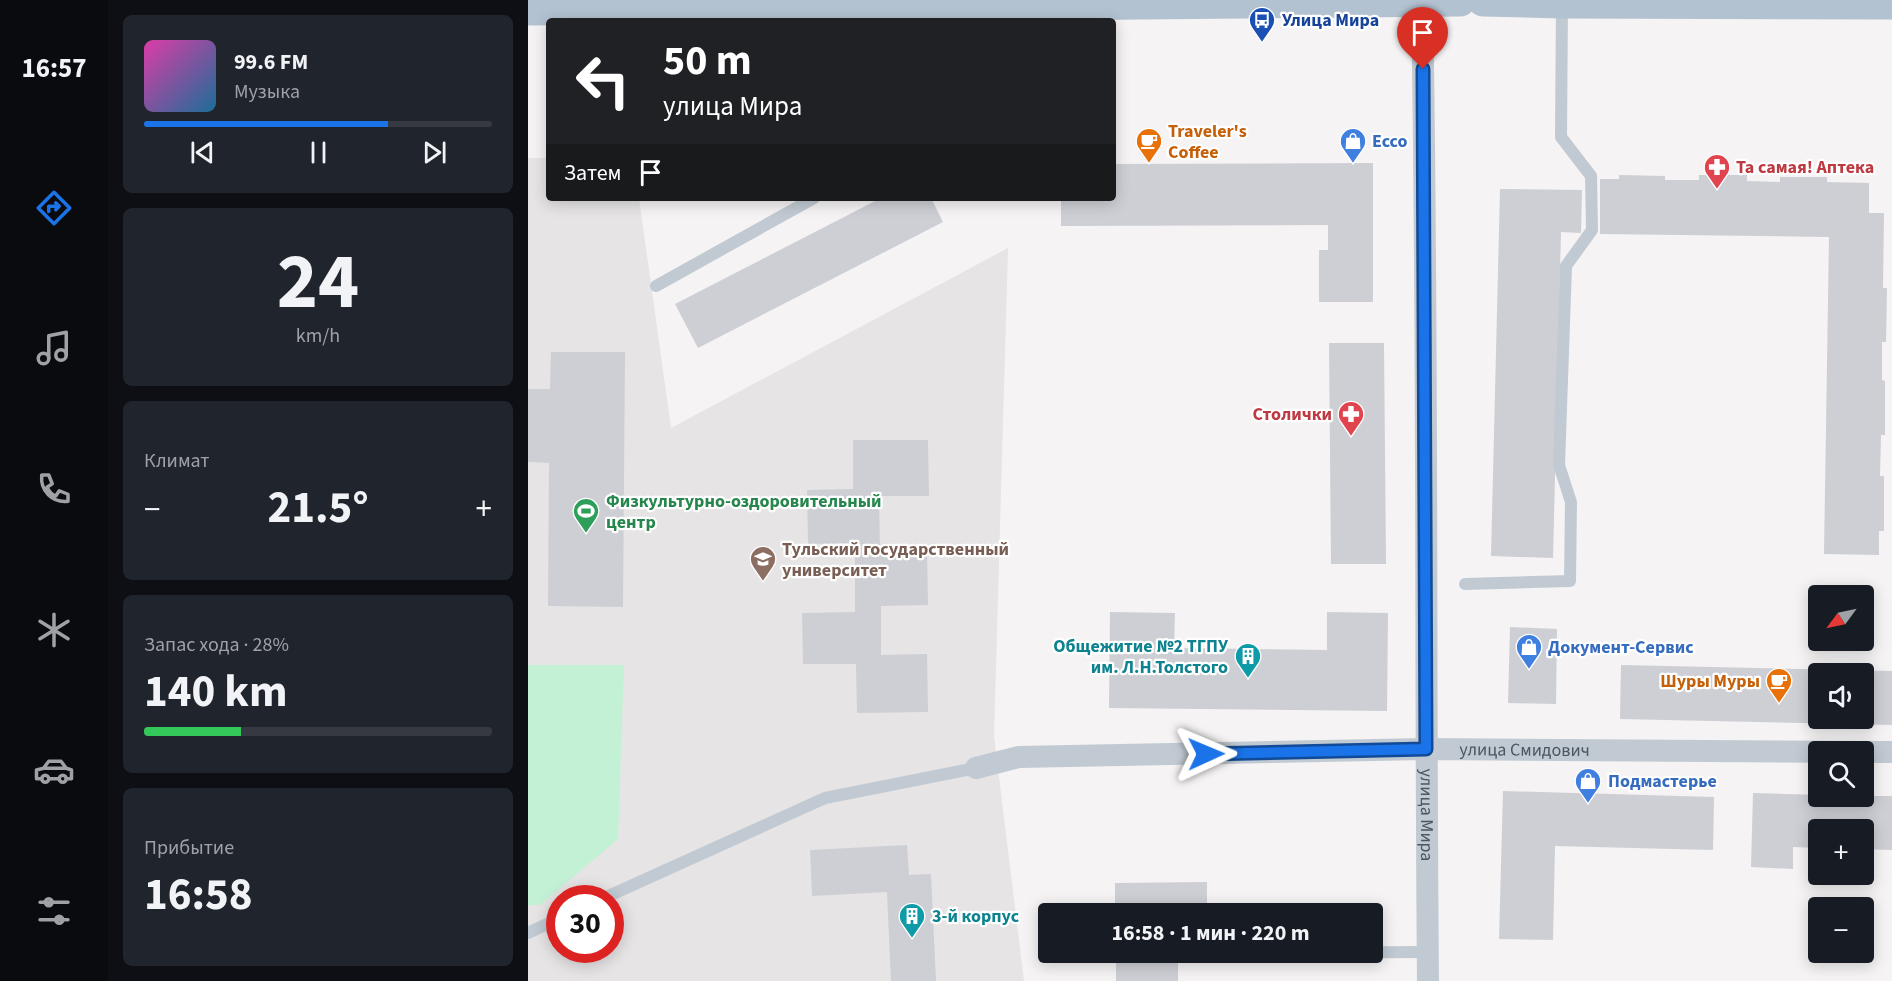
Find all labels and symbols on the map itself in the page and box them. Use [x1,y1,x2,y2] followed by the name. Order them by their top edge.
[1247,5,1277,43] bus stop icon: Улица Мира
[1397,7,1448,69] pin
[1282,8,1379,33] place label: Улица Мира
[1168,119,1247,165] place label: Traveler's Coffee
[1134,126,1164,164] cafe icon: Traveler's Coffee
[1338,126,1368,164] shop icon: Ecco
[1372,129,1408,154] place label: Ecco
[1702,152,1732,190] pharmacy icon: Та самая! Аптека
[1736,155,1874,180] place label: Та самая! Аптека
[1336,399,1366,437] pharmacy icon: Столички
[1253,402,1332,427] place label: Столички
[606,489,882,535] place label: Физкультурно-оздоровительный центр
[571,496,601,534] sports icon: Физкультурно-оздоровительный центр
[782,537,1009,583] place label: Тульский государственный университет
[748,544,778,582] school or university icon: Тульский государственный университет
[1808,585,1874,651] north arrow
[1514,632,1544,670] shop icon: Документ-Сервис
[1053,634,1229,680] place label: Общежитие №2 ТГПУ им. Л.Н.Толстого
[1548,635,1694,660] place label: Документ-Сервис
[1233,641,1263,679] building icon: Общежитие №2 ТГПУ им. Л.Н.Толстого
[1764,666,1794,704] cafe icon: Шуры Муры
[1660,669,1760,694] place label: Шуры Муры
[1174,722,1238,786] position arrow
[1459,737,1590,763] street label: улица Смидович
[1573,766,1603,804] shop icon: Подмастерье
[1414,768,1439,861] street label: улица Мира
[1608,769,1717,794] place label: Подмастерье
[546,885,624,963] speed limit sign: 30
[897,901,927,939] building icon: 3-й корпус
[932,904,1020,929] place label: 3-й корпус

